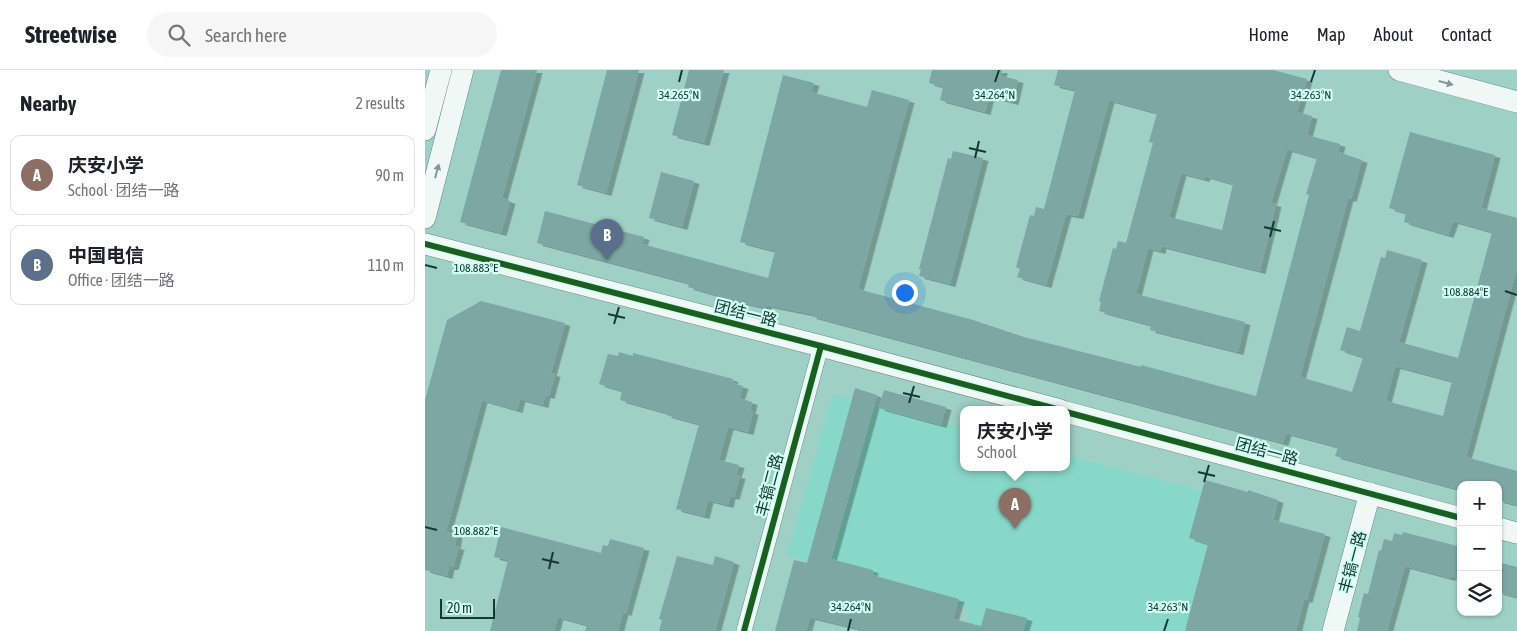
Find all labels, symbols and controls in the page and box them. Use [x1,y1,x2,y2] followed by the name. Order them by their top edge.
[147,12,497,57] search box
[25,21,117,48] text: Streetwise
[165,21,193,49] icon: search
[205,24,287,46] text: Search here
[1249,24,1289,45] text: Home
[1317,24,1346,45] text: Map
[1374,24,1413,45] text: About
[1441,24,1492,45] text: Contact
[1439,79,1454,87] one-way arrow
[659,88,699,102] text: 34.265°N
[975,88,1015,102] text: 34.264°N
[1291,88,1331,102] text: 34.263°N
[20,91,76,115] text: Nearby
[355,94,405,112] text: 2 results
[68,154,144,176] text: 庆安小学
[433,163,441,178] one-way arrow
[33,166,41,184] text: A
[375,166,404,184] text: 90 m
[68,181,180,199] text: School · 团结一路
[591,219,623,260] pin: B
[68,244,144,266] text: 中国电信
[33,256,41,274] text: B
[368,256,404,274] text: 110 m
[454,261,498,275] text: 108.883°E
[68,271,175,289] text: Office · 团结一路
[892,280,918,306] your location
[1444,285,1488,299] text: 108.884°E
[713,297,779,329] street label: 团结一路
[960,406,1070,471] popup
[977,420,1053,442] text: 庆安小学
[1234,434,1300,468] street label: 团结一路
[977,443,1017,461] text: School
[752,452,786,518] street label: 丰镐二路
[1457,481,1502,616] map controls
[1457,481,1502,526] button: +
[999,488,1031,529] pin: A
[454,524,498,538] text: 108.882°E
[1457,526,1502,571] button: −
[1335,529,1369,595] street label: 丰镐一路
[1457,571,1502,616] button: layers
[440,596,495,619] scale bar
[447,600,472,616] text: 20 m
[831,600,871,614] text: 34.264°N
[1148,600,1188,614] text: 34.263°N

